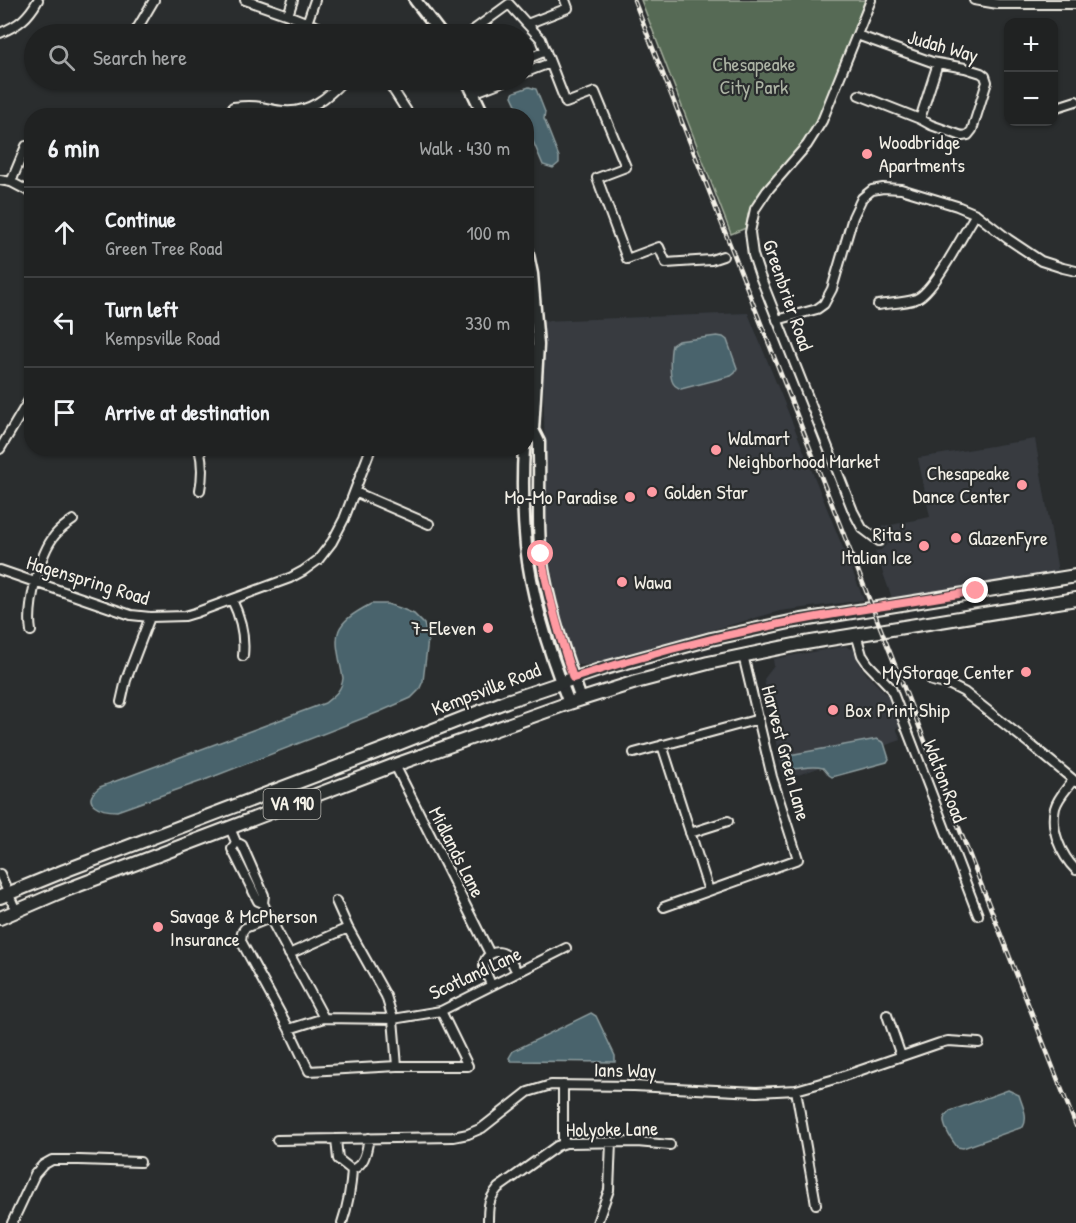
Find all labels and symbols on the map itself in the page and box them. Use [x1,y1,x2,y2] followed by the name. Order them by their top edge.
[904,23,982,69] street label: Judah Way
[712,50,796,100] park label: Chesapeake City Park
[879,128,965,178] place label: Woodbridge Apartments
[860,147,874,161] marker: Woodbridge Apartments
[757,236,820,354] street label: Greenbrier Road
[728,424,881,474] place label: Walmart Neighborhood Market
[709,443,723,457] marker: Walmart Neighborhood Market
[913,459,1010,509] place label: Chesapeake Dance Center
[664,478,748,505] place label: Golden Star
[1015,478,1029,492] marker: Chesapeake Dance Center
[504,483,618,510] place label: Mo-Mo Paradise
[645,485,659,499] marker: Golden Star
[623,490,637,504] marker: Mo-Mo Paradise
[841,520,912,570] place label: Rita's Italian Ice
[968,524,1048,551] place label: GlazenFyre
[949,531,963,545] marker: GlazenFyre
[917,539,931,553] marker: Rita's Italian Ice
[527,540,553,566] route start
[24,548,153,611] street label: Hagenspring Road
[634,568,671,595] place label: Wawa
[615,575,629,589] marker: Wawa
[962,577,988,603] route end
[411,614,476,641] place label: 7-Eleven
[481,621,495,635] marker: 7-Eleven
[427,655,544,722] street label: Kempsville Road
[882,658,1014,685] place label: MyStorage Center
[1019,665,1033,679] marker: MyStorage Center
[755,682,818,824] street label: Harvest Green Lane
[845,696,950,723] place label: Box Print Ship
[826,703,840,717] marker: Box Print Ship
[917,735,974,826] street label: Walton Road
[264,789,320,819] road number: VA 190
[423,802,492,902] street label: Midlands Lane
[170,902,318,952] place label: Savage & McPherson Insurance
[151,920,165,934] marker: Savage & McPherson Insurance
[424,939,525,1006] street label: Scotland Lane
[594,1055,656,1084] street label: Ians Way
[566,1114,658,1143] street label: Holyoke Lane

